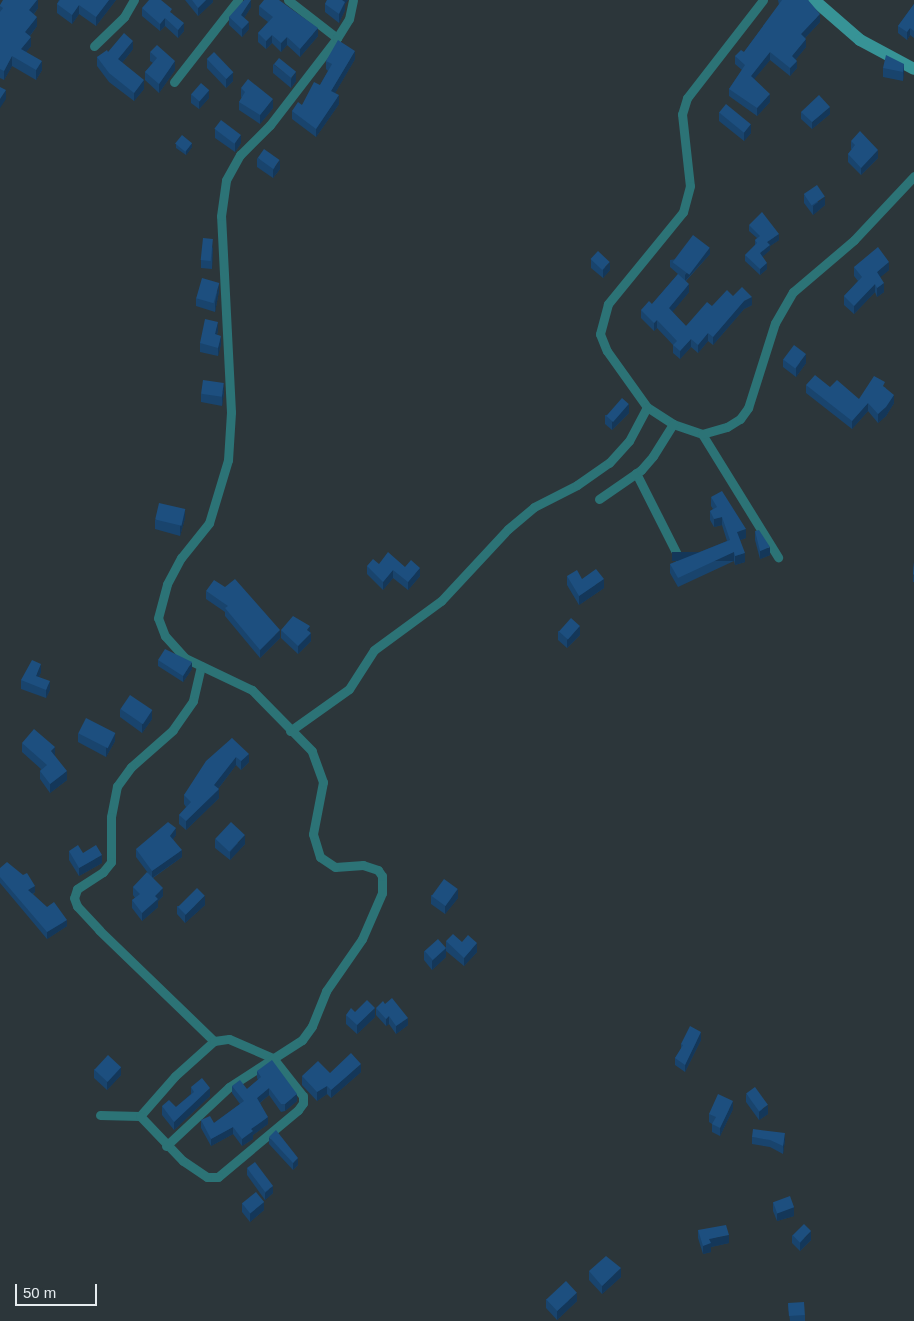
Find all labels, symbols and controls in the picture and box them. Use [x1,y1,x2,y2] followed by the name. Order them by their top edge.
[18,1274,100,1306] scale bar
[23,1284,56,1301] text: 50 m

